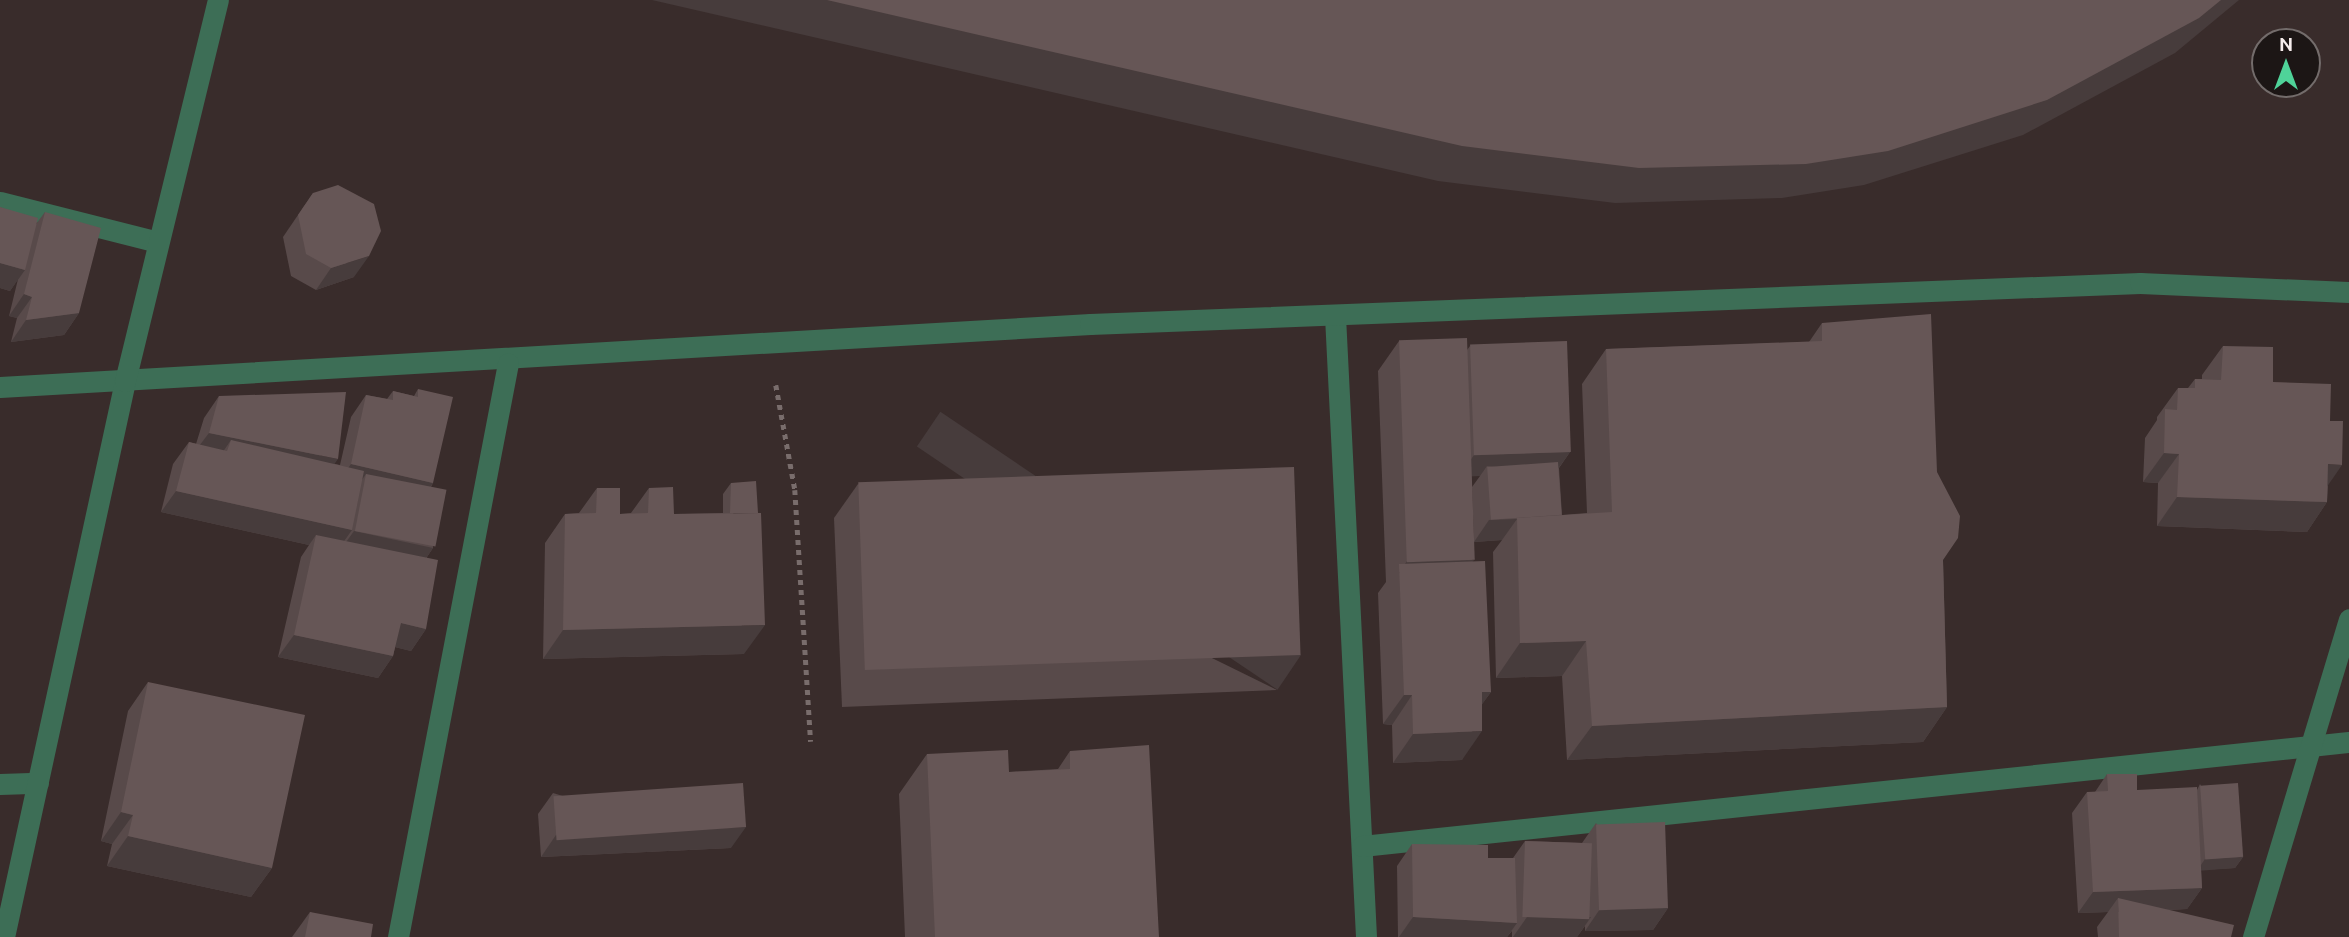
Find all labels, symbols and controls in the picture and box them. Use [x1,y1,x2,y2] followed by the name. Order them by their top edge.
[2251,28,2321,98] north arrow
[2279,33,2293,55] text: N

